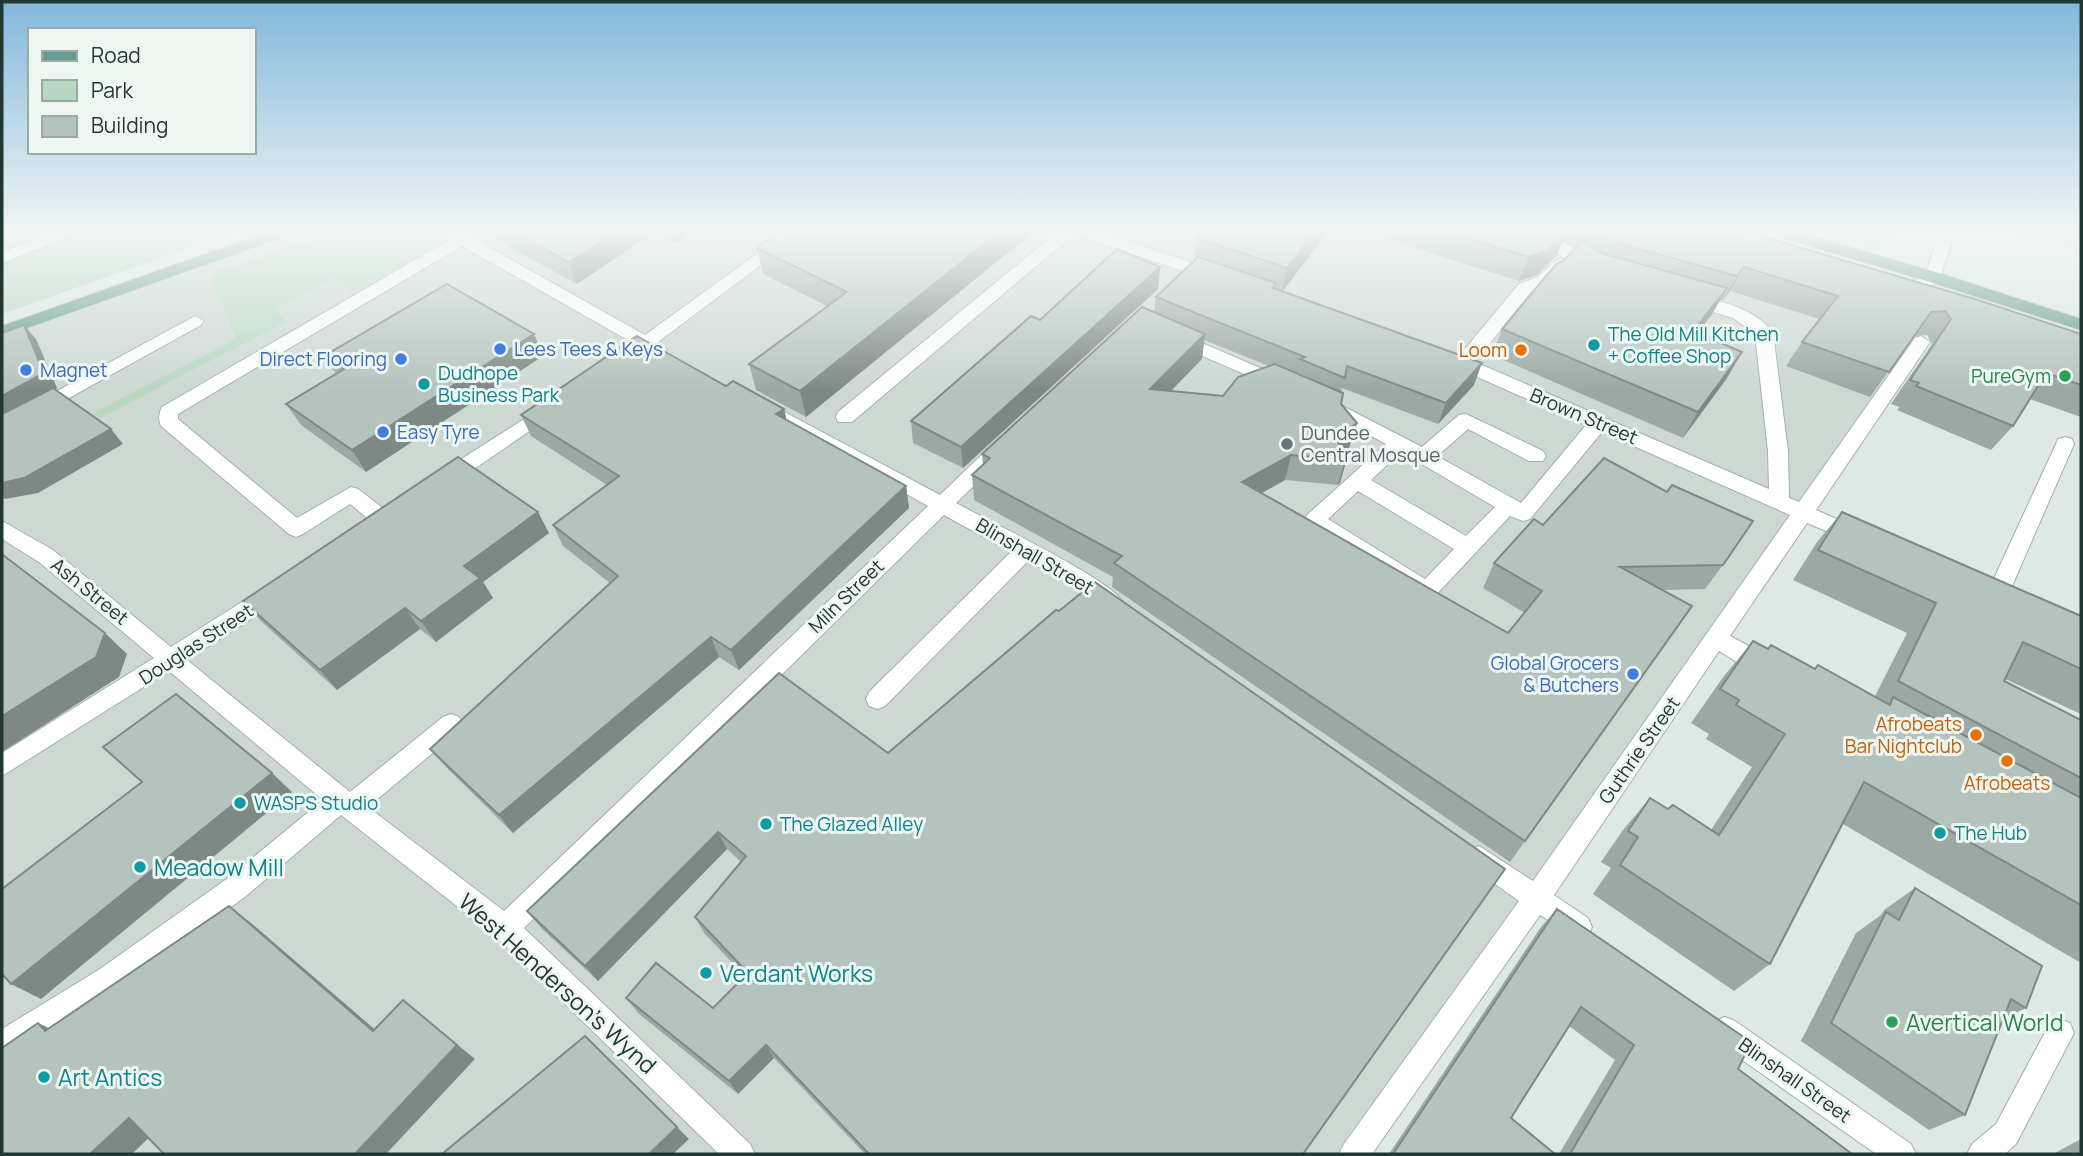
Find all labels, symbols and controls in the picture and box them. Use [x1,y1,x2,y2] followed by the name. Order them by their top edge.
[28,28,256,154] legend
[91,41,141,69] text: Road
[91,76,133,104] text: Park
[91,111,168,139] text: Building
[1608,321,1779,369] place label: The Old Mill Kitchen + Coffee Shop
[514,336,663,362] place label: Lees Tees & Keys
[1459,337,1507,363] place label: Loom
[1586,337,1602,353] marker: The Old Mill Kitchen + Coffee Shop
[492,341,508,357] marker: Lees Tees & Keys
[1513,342,1529,358] marker: Loom
[260,346,387,372] place label: Direct Flooring
[393,351,409,367] marker: Direct Flooring
[40,357,108,383] place label: Magnet
[438,360,560,408] place label: Dudhope Business Park
[18,362,34,378] marker: Magnet
[1971,363,2051,389] place label: PureGym
[2057,368,2073,384] marker: PureGym
[416,376,432,392] marker: Dudhope Business Park
[1526,382,1642,450] street label: Brown Street
[397,419,480,445] place label: Easy Tyre
[1301,420,1440,468] place label: Dundee Central Mosque
[375,424,391,440] marker: Easy Tyre
[1279,436,1295,452] marker: Dundee Central Mosque
[971,512,1099,600] street label: Blinshall Street
[46,552,134,630] street label: Ash Street
[803,553,889,639] street label: Miln Street
[134,597,258,691] street label: Douglas Street
[1491,650,1619,698] place label: Global Grocers & Butchers
[1625,666,1641,682] marker: Global Grocers & Butchers
[1592,691,1686,809] street label: Guthrie Street
[1845,711,1962,759] place label: Afrobeats Bar Nightclub
[1968,727,1984,743] marker: Afrobeats Bar Nightclub
[1999,753,2015,769] marker: Afrobeats
[1964,770,2050,796] place label: Afrobeats
[254,790,378,816] place label: WASPS Studio
[232,795,248,811] marker: WASPS Studio
[780,811,923,837] place label: The Glazed Alley
[758,816,774,832] marker: The Glazed Alley
[1954,820,2027,846] place label: The Hub
[1932,825,1948,841] marker: The Hub
[154,851,284,883] place label: Meadow Mill
[132,859,148,875] marker: Meadow Mill
[452,885,664,1081] street label: West Henderson's Wynd
[720,957,873,989] place label: Verdant Works
[698,965,714,981] marker: Verdant Works
[1906,1006,2064,1038] place label: Avertical World
[1884,1014,1900,1030] marker: Avertical World
[1733,1031,1857,1129] street label: Blinshall Street
[58,1061,162,1093] place label: Art Antics
[36,1069,52,1085] marker: Art Antics

